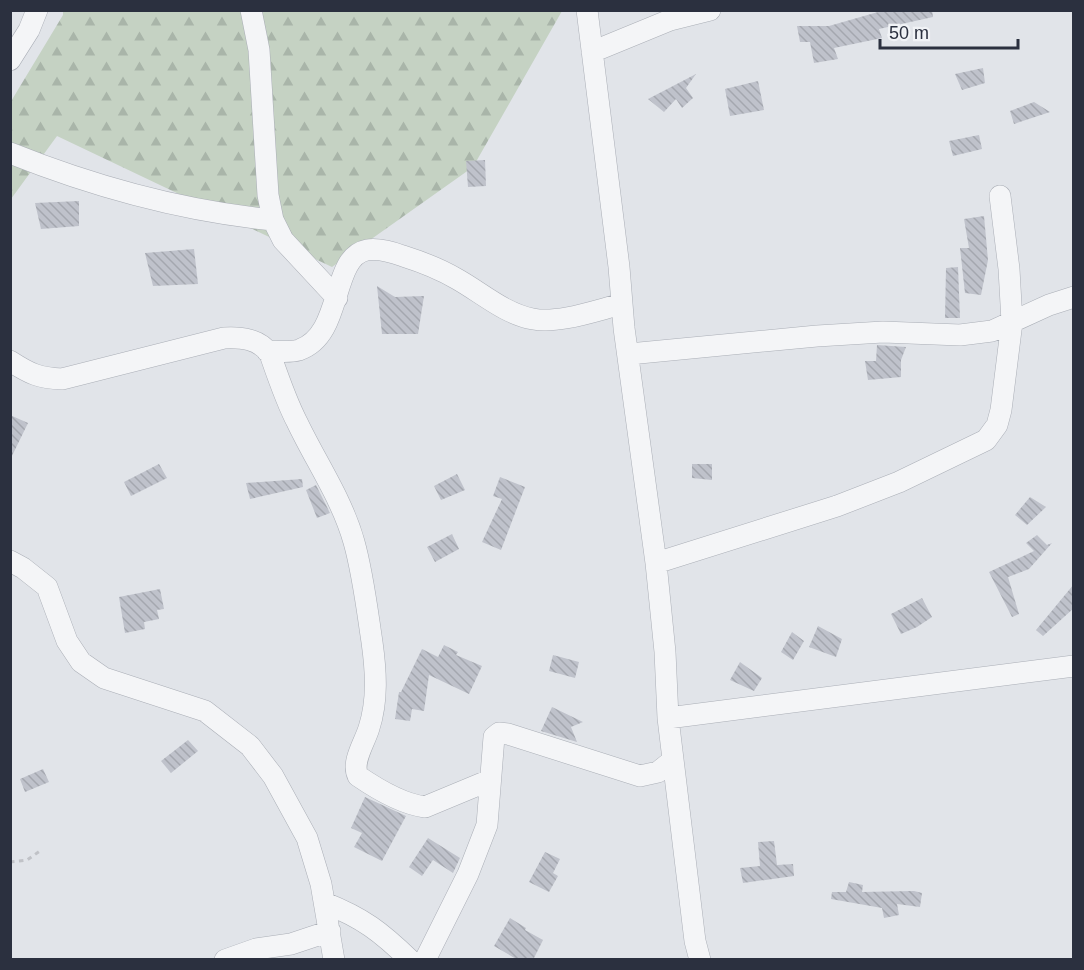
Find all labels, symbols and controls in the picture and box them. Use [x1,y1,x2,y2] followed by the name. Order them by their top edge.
[880,12,1018,50] scale bar
[889,23,929,43] text: 50 m

